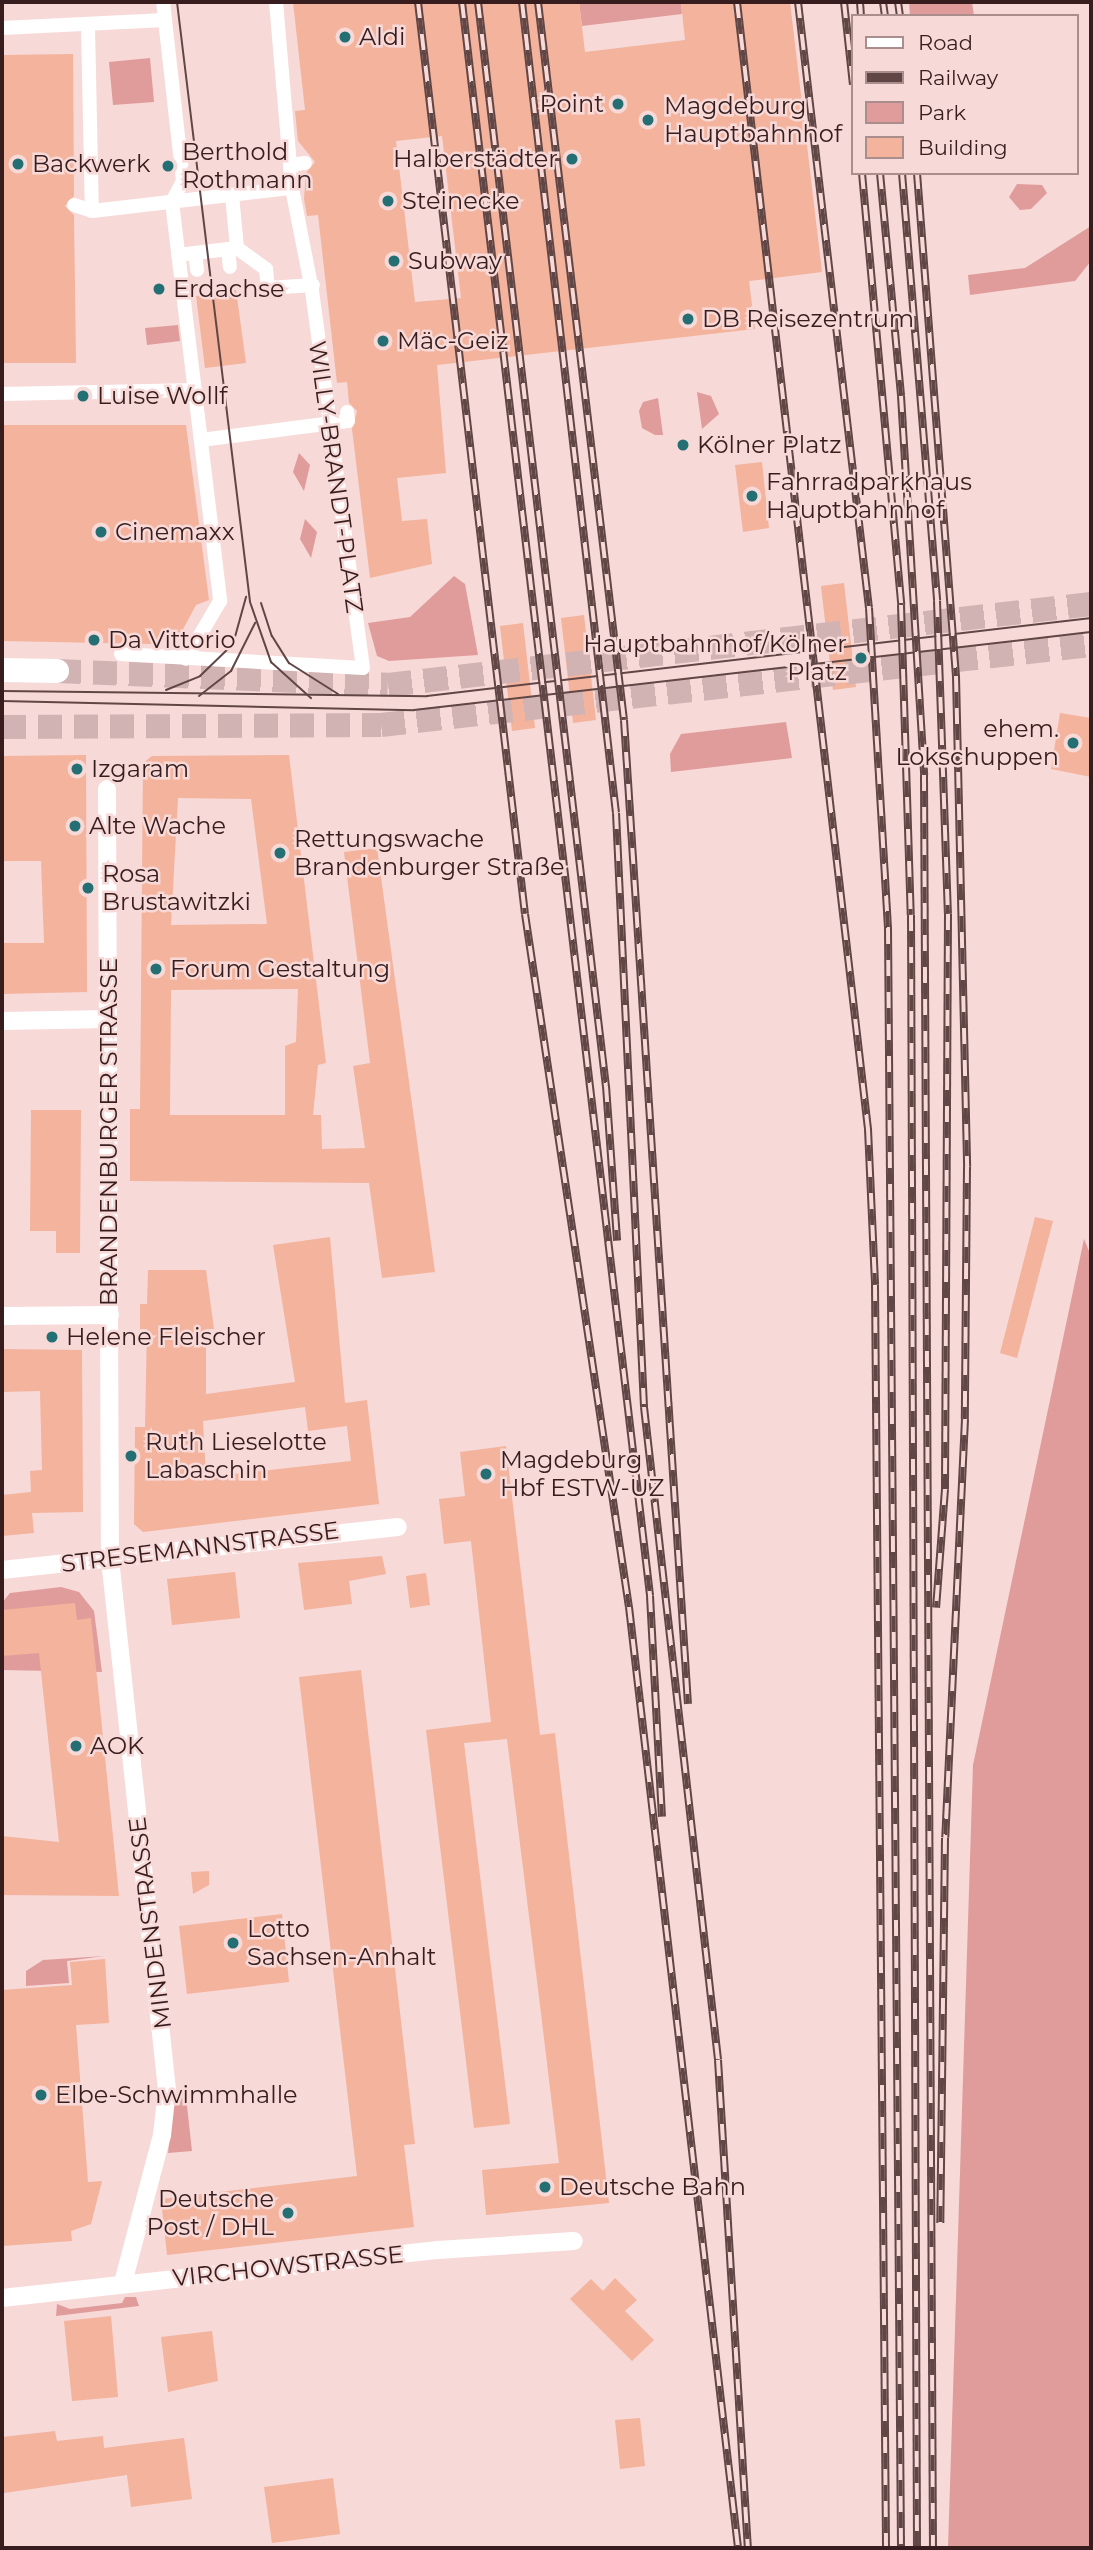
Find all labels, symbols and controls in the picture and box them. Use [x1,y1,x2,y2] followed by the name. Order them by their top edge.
[852,14,1079,175] legend
[359,23,405,51] place label: Aldi
[337,29,353,45] marker: Aldi
[918,30,973,55] text: Road
[918,65,998,90] text: Railway
[540,90,604,118] place label: Point
[664,92,842,148] place label: Magdeburg Hauptbahnhof
[610,96,626,112] marker: Point
[918,100,966,125] text: Park
[638,110,658,130] marker: Magdeburg Hauptbahnhof
[918,135,1008,160] text: Building
[182,138,312,194] place label: Berthold Rothmann
[393,145,558,173] place label: Halberstädter
[32,150,150,178] place label: Backwerk
[564,151,580,167] marker: Halberstädter
[10,156,26,172] marker: Backwerk
[160,158,176,174] marker: Berthold Rothmann
[402,187,519,215] place label: Steinecke
[380,193,396,209] marker: Steinecke
[408,247,502,275] place label: Subway
[386,253,402,269] marker: Subway
[173,275,285,303] place label: Erdachse
[151,281,167,297] marker: Erdachse
[702,305,914,333] place label: DB Reisezentrum
[680,311,696,327] marker: DB Reisezentrum
[397,327,509,355] place label: Mäc-Geiz
[375,333,391,349] marker: Mäc-Geiz
[303,339,369,615] street label: WILLY-BRANDT-PLATZ
[97,382,227,410] place label: Luise Wollf
[75,388,91,404] marker: Luise Wollf
[697,431,841,459] place label: Kölner Platz
[675,437,691,453] marker: Kölner Platz
[766,468,972,524] place label: Fahrradparkhaus Hauptbahnhof
[744,488,760,504] marker: Fahrradparkhaus Hauptbahnhof
[115,518,234,546] place label: Cinemaxx
[93,524,109,540] marker: Cinemaxx
[108,626,236,654] place label: Da Vittorio
[583,630,847,686] place label: Hauptbahnhof/Kölner Platz
[86,632,102,648] marker: Da Vittorio
[853,650,869,666] marker: Hauptbahnhof/Kölner Platz
[895,715,1059,771] place label: ehem. Lokschuppen
[1065,735,1081,751] marker: ehem. Lokschuppen
[91,755,189,783] place label: Izgaram
[69,761,85,777] marker: Izgaram
[89,812,226,840] place label: Alte Wache
[67,818,83,834] marker: Alte Wache
[294,825,565,881] place label: Rettungswache Brandenburger Straße
[272,845,288,861] marker: Rettungswache Brandenburger Straße
[102,860,251,916] place label: Rosa Brustawitzki
[80,880,96,896] marker: Rosa Brustawitzki
[170,955,390,983] place label: Forum Gestaltung
[95,958,123,1306] street label: BRANDENBURGER STRASSE
[148,961,164,977] marker: Forum Gestaltung
[66,1323,266,1351] place label: Helene Fleischer
[44,1329,60,1345] marker: Helene Fleischer
[145,1428,327,1484] place label: Ruth Lieselotte Labaschin
[500,1446,664,1502] place label: Magdeburg Hbf ESTW-UZ
[123,1448,139,1464] marker: Ruth Lieselotte Labaschin
[478,1466,494,1482] marker: Magdeburg Hbf ESTW-UZ
[59,1516,341,1578] street label: STRESEMANNSTRASSE
[90,1732,144,1760] place label: AOK
[68,1738,84,1754] marker: AOK
[123,1815,177,2031] street label: MINDENSTRASSE
[247,1915,437,1971] place label: Lotto Sachsen-Anhalt
[225,1935,241,1951] marker: Lotto Sachsen-Anhalt
[55,2081,298,2109] place label: Elbe-Schwimmhalle
[33,2087,49,2103] marker: Elbe-Schwimmhalle
[559,2173,746,2201] place label: Deutsche Bahn
[537,2179,553,2195] marker: Deutsche Bahn
[146,2185,274,2241] place label: Deutsche Post / DHL
[280,2205,296,2221] marker: Deutsche Post / DHL
[171,2240,405,2292] street label: VIRCHOWSTRASSE

